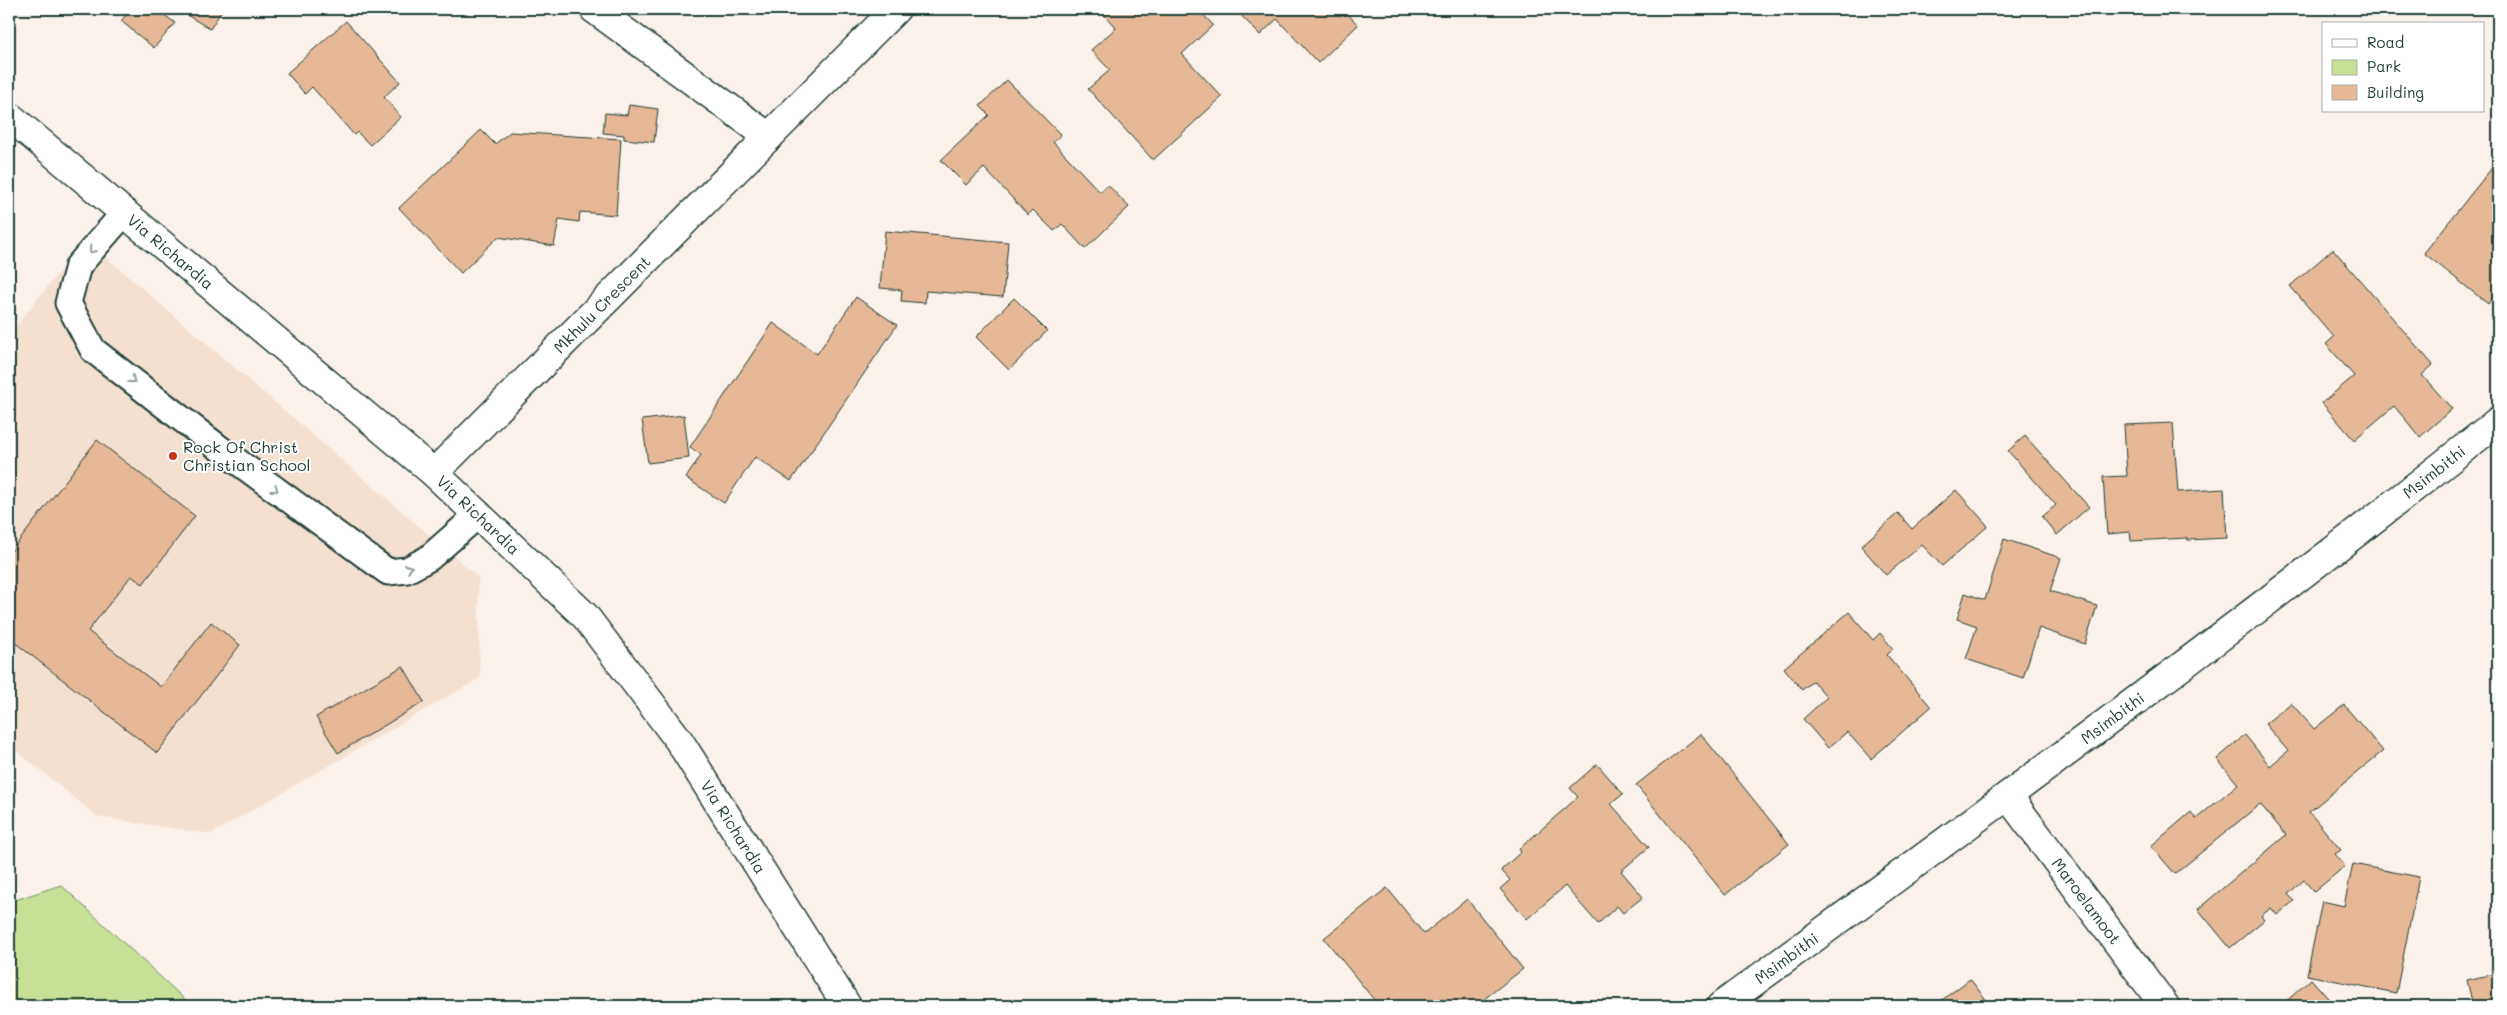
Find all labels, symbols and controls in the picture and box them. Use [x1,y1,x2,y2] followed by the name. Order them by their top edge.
[2322,22,2484,112] legend
[2367,32,2404,52] text: Road
[2367,56,2401,76] text: Park
[2367,82,2424,102] text: Building
[123,209,219,294] street label: Via Richardia
[89,244,98,253] one-way arrow
[548,251,655,357] street label: Mkhulu Crescent
[126,375,135,384] one-way arrow
[183,436,310,475] place label: Rock Of Christ Christian School
[2398,440,2469,503] street label: Msimbithi
[167,450,179,462] marker: Rock Of Christ Christian School
[433,470,525,559] street label: Via Richardia
[269,483,279,492] one-way arrow
[404,564,413,574] one-way arrow
[2076,687,2148,748] street label: Msimbithi
[696,776,771,877] street label: Via Richardia
[2048,853,2126,948] street label: Maroelamoot
[1750,927,1822,988] street label: Msimbithi

